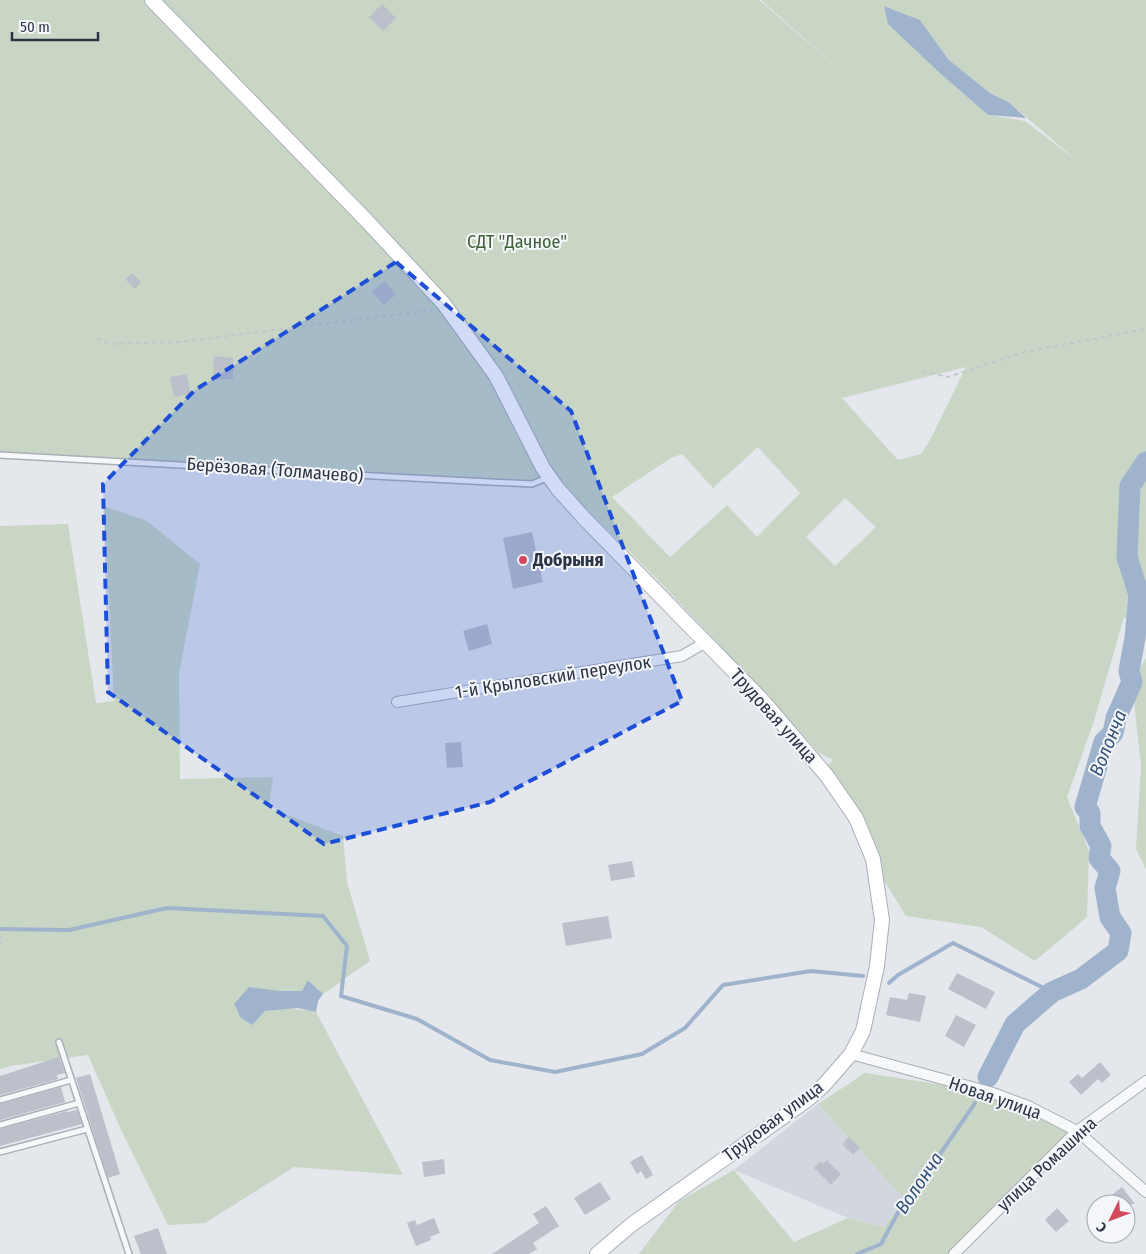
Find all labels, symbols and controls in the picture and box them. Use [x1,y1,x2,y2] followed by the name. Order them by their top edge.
[12,10,99,42] scale bar
[20,18,50,36] text: 50 m
[467,231,567,253] park label: СДТ "Дачное"
[186,453,364,487] street label: Берёзовая (Толмачево)
[532,549,603,571] place label: Добрыня
[517,554,529,566] marker: Добрыня
[454,651,653,703] street label: 1-й Крыловский переулок
[726,664,822,768] street label: Трудовая улица
[1084,707,1132,779] water label: Волонча
[946,1072,1044,1124] street label: Новая улица
[718,1076,828,1166] street label: Трудовая улица
[993,1112,1102,1216] street label: улица Ромашина
[890,1148,948,1218] water label: Волонча
[1086,1194,1136,1244] north arrow
[1092,1218,1110,1236] text: С

